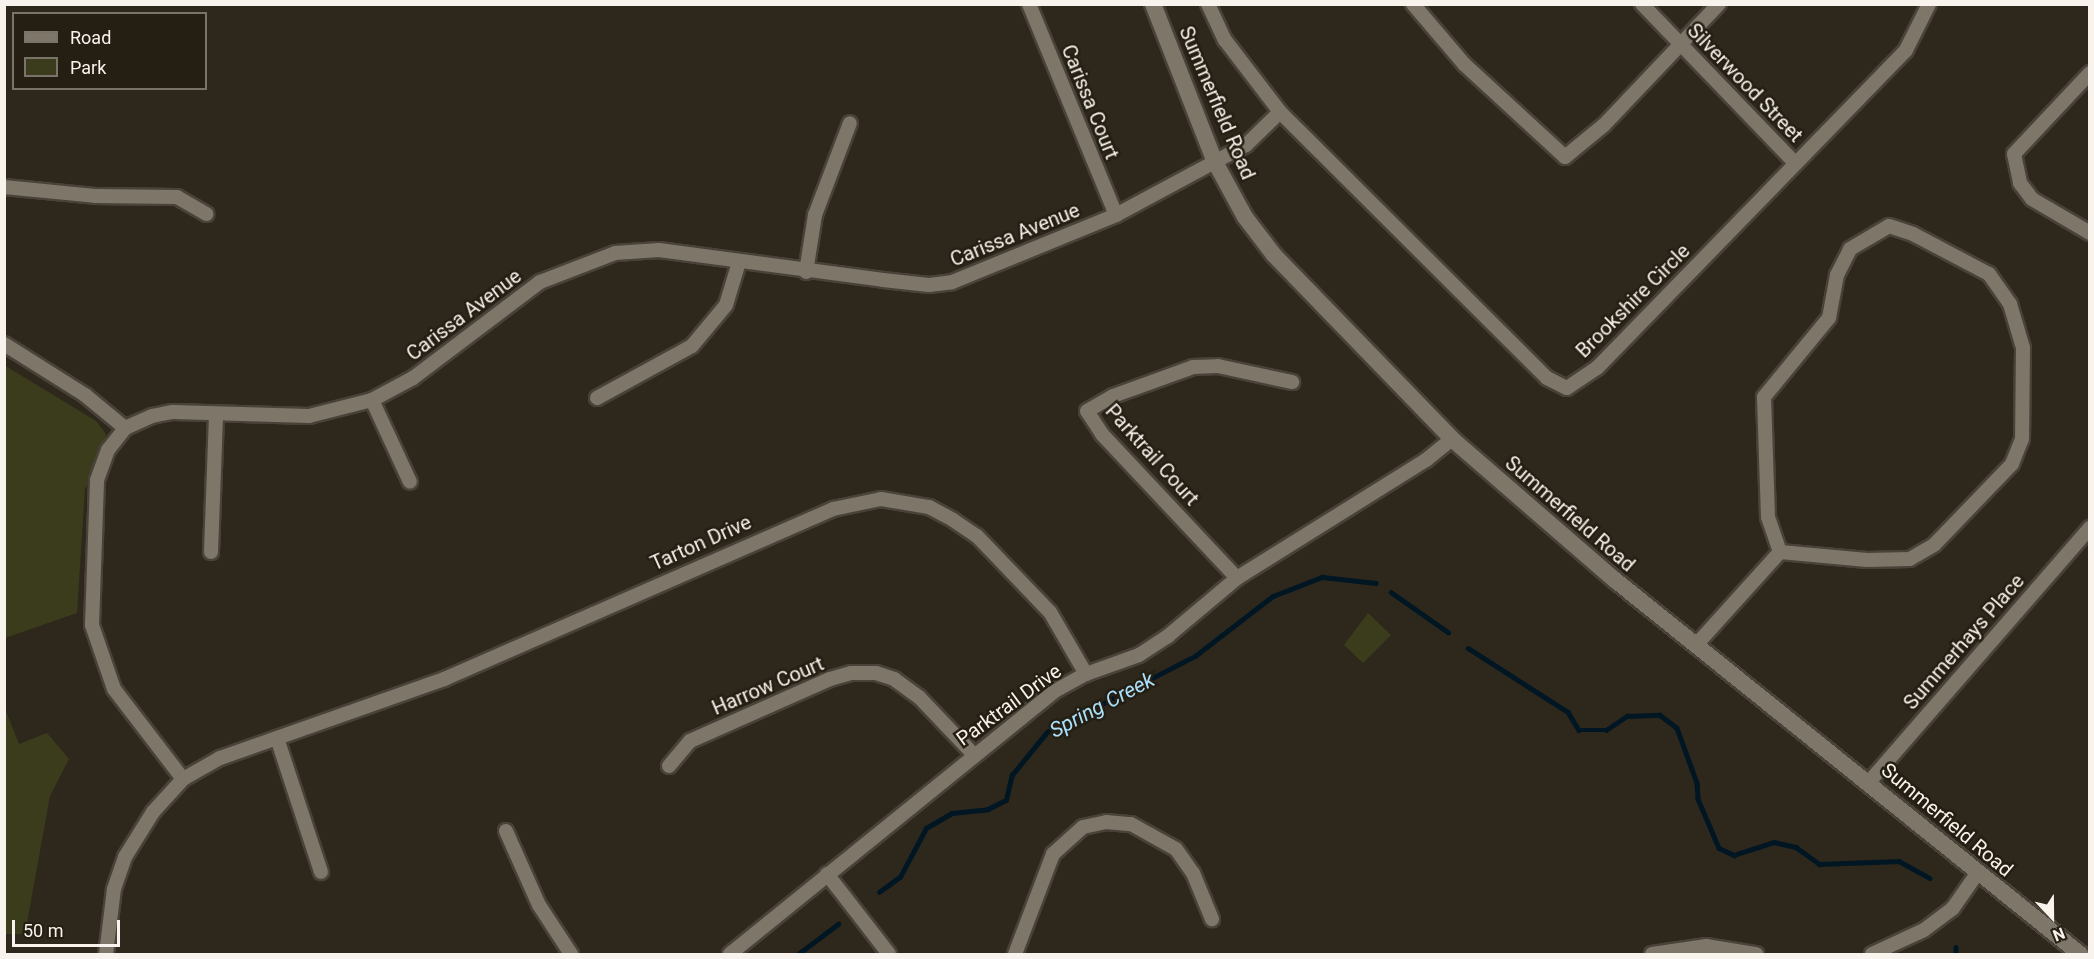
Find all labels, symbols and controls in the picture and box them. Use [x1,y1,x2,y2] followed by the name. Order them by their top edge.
[12,12,207,90] legend
[1682,19,1808,147] street label: Silverwood Street
[1174,23,1260,183] street label: Summerfield Road
[70,27,111,48] text: Road
[1056,41,1124,163] street label: Carissa Court
[70,57,106,78] text: Park
[947,198,1083,272] street label: Carissa Avenue
[1571,239,1695,363] street label: Brookshire Circle
[402,264,526,366] street label: Carissa Avenue
[1100,399,1204,511] street label: Parktrail Court
[1500,451,1640,577] street label: Summerfield Road
[647,510,755,576] street label: Tarton Drive
[1899,569,2029,715] street label: Summerhays Place
[708,652,828,720] street label: Harrow Court
[952,659,1066,751] street label: Parktrail Drive
[1045,667,1159,743] water label: Spring Creek
[1876,758,2018,882] street label: Summerfield Road
[2022,887,2082,947] north arrow
[15,908,123,946] scale bar
[23,920,63,941] text: 50 m
[2050,923,2068,945] text: N

